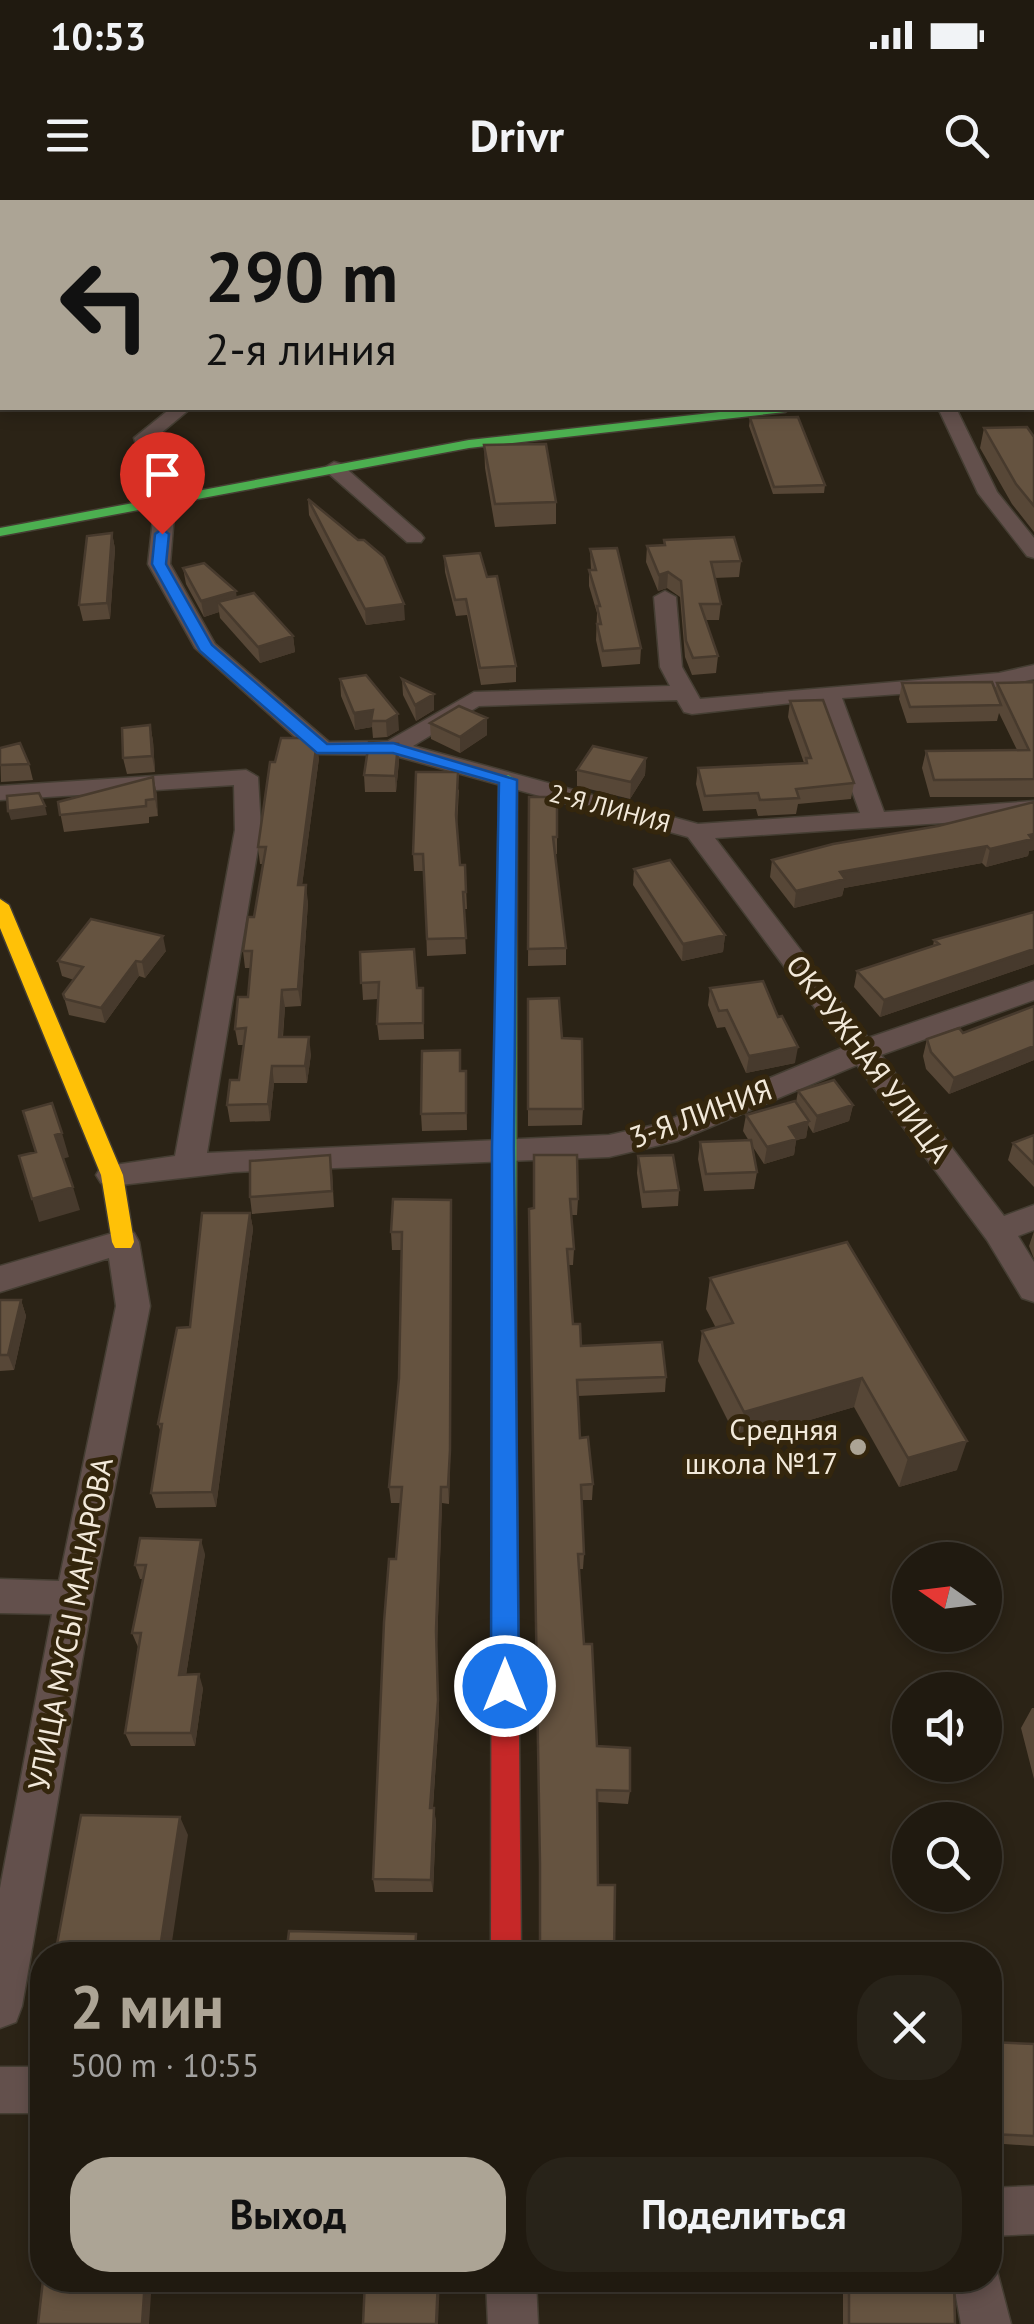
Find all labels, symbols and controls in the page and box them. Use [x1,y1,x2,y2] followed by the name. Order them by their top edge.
[50,11,146,60] text: 10:53
[470,106,564,164] text: Drivr
[40,108,95,163] icon: menu
[939,108,994,163] icon: search
[205,231,398,321] text: 290 m
[40,240,170,370] icon: left
[205,319,397,377] text: 2-я линия
[120,432,205,535] pin
[135,447,190,502] icon: arrive
[546,777,674,839] street label: 2-Я ЛИНИЯ
[778,946,960,1170] street label: ОКРУЖНАЯ УЛИЦА
[624,1069,777,1156] street label: 3-Я ЛИНИЯ
[685,1409,838,1482] place label: Средняя школа №17
[847,1436,869,1458] marker: Средняя школа №17
[18,1453,121,1794] street label: УЛИЦА МУСЫ МАНАРОВА
[892,1542,1002,1652] north arrow
[892,1542,1002,1912] map controls
[453,1634,557,1738] position arrow
[892,1672,1002,1782] button: sound
[892,1802,1002,1912] button: search
[70,1967,224,2045] text: 2 мин
[857,1975,962,2080] button: close
[70,2044,259,2086] text: 500 m · 10:55
[70,2157,506,2272] button: Выход
[526,2157,962,2272] button: Поделиться

